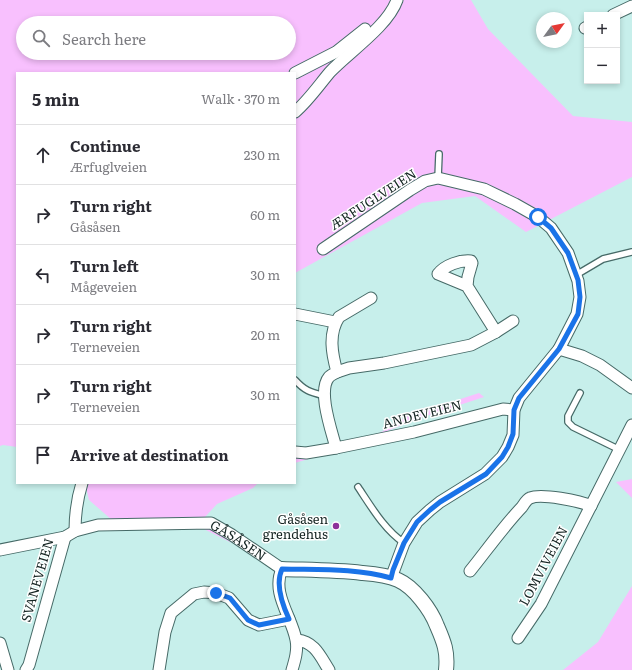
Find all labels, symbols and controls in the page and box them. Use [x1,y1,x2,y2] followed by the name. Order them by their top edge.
[536,12,572,48] north arrow
[584,12,620,84] map controls
[584,12,620,48] button: +
[16,16,296,60] search box
[30,27,52,49] icon: search
[62,27,146,50] text: Search here
[584,48,620,84] button: −
[32,86,80,111] text: 5 min
[201,89,280,108] text: Walk · 370 m
[70,134,140,157] text: Continue
[32,144,54,166] icon: ahead
[244,145,280,164] text: 230 m
[70,157,147,176] text: Ærfuglveien
[326,163,420,234] street label: ÆRFUGLVEIEN
[70,194,152,217] text: Turn right
[32,204,54,226] icon: right
[250,205,280,224] text: 60 m
[529,208,547,226] route start
[70,217,121,236] text: Gåsåsen
[70,254,139,277] text: Turn left
[32,264,54,286] icon: left
[250,265,280,284] text: 30 m
[70,277,137,296] text: Mågeveien
[70,314,152,337] text: Turn right
[32,324,54,346] icon: right
[251,325,280,344] text: 20 m
[70,337,140,356] text: Terneveien
[70,374,152,397] text: Turn right
[32,384,54,406] icon: right
[250,385,280,404] text: 30 m
[380,394,464,433] street label: ANDEVEIEN
[70,397,140,416] text: Terneveien
[70,443,229,466] text: Arrive at destination
[32,444,54,466] icon: arrive
[263,509,328,543] place label: Gåsåsen grendehus
[207,515,271,565] street label: GÅSÅSEN
[331,521,341,531] marker: Gåsåsen grendehus
[514,522,572,609] street label: LOMVIVEIEN
[15,536,58,624] street label: SVANEVEIEN
[207,584,225,602] route end

